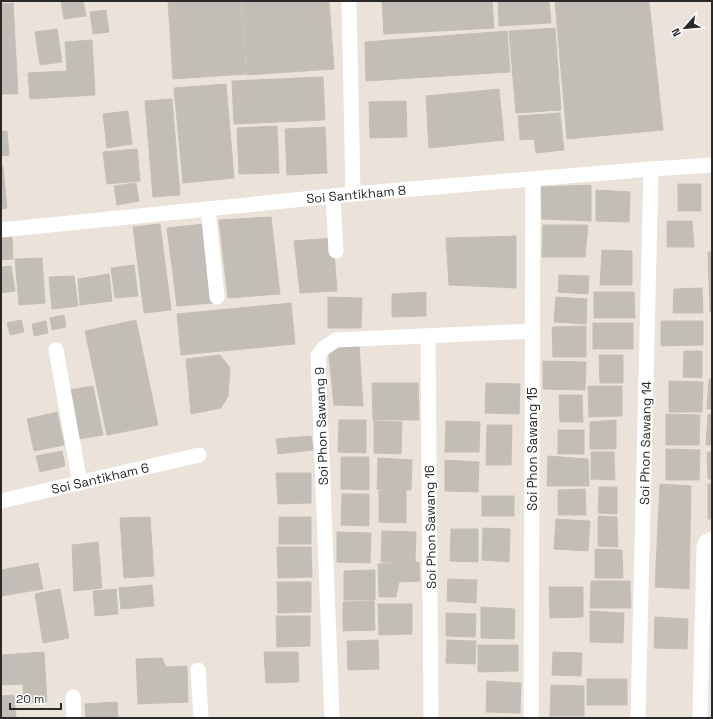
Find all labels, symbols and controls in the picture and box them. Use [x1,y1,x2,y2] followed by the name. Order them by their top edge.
[665,8,705,48] north arrow
[668,26,684,39] text: N
[306,182,407,207] street label: Soi Santikham 8
[311,367,332,485] street label: Soi Phon Sawang 9
[636,381,655,505] street label: Soi Phon Sawang 14
[524,387,541,511] street label: Soi Phon Sawang 15
[50,459,151,498] street label: Soi Santikham 6
[421,465,440,589] street label: Soi Phon Sawang 16
[10,685,61,711] scale bar
[16,691,44,707] text: 20 m

